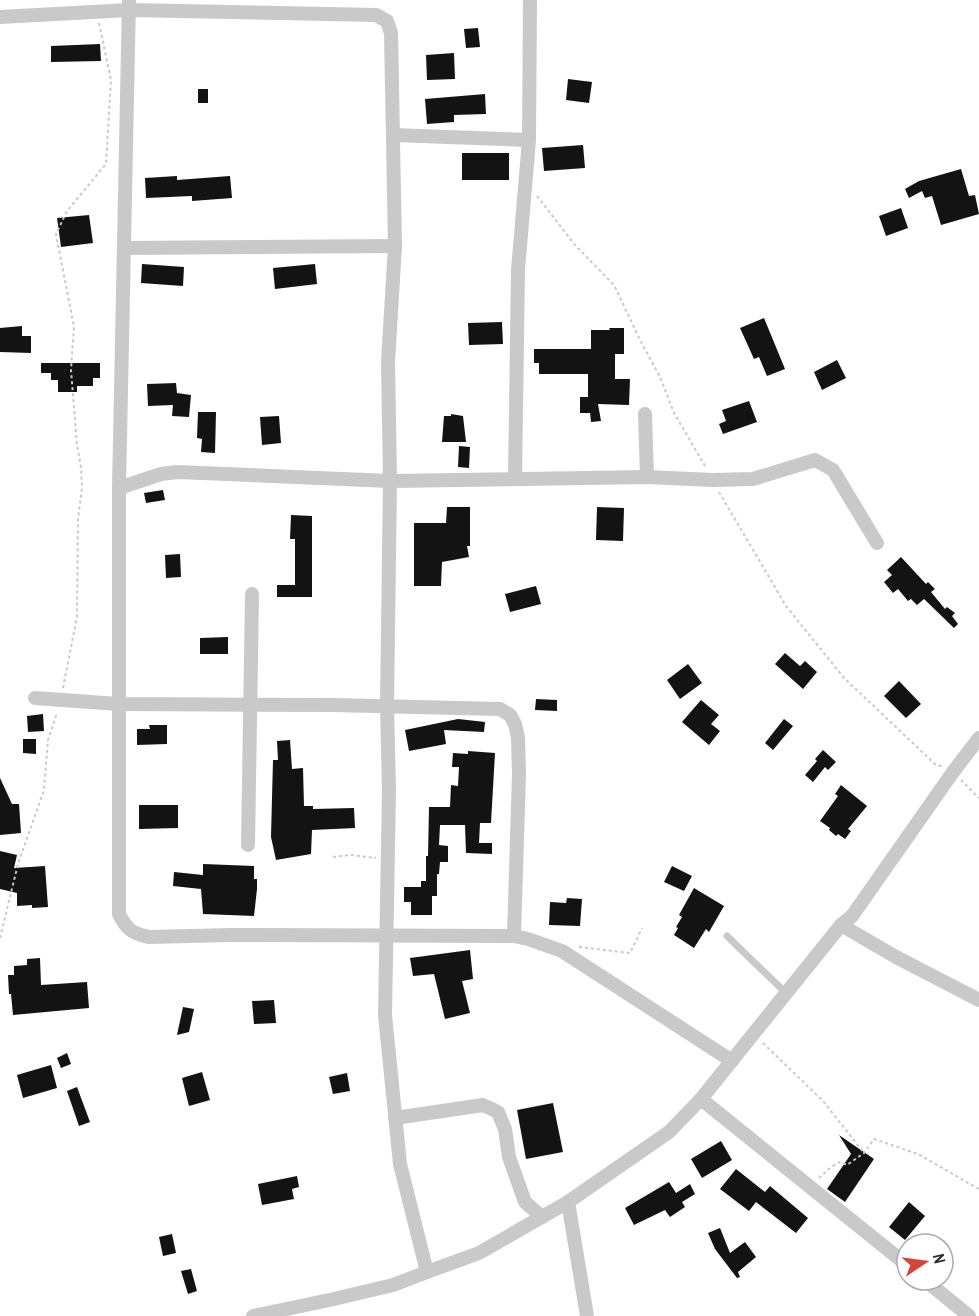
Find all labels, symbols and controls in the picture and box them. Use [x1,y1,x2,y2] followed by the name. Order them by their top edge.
[895,1232,955,1292] north arrow
[928,1252,951,1266] text: N

